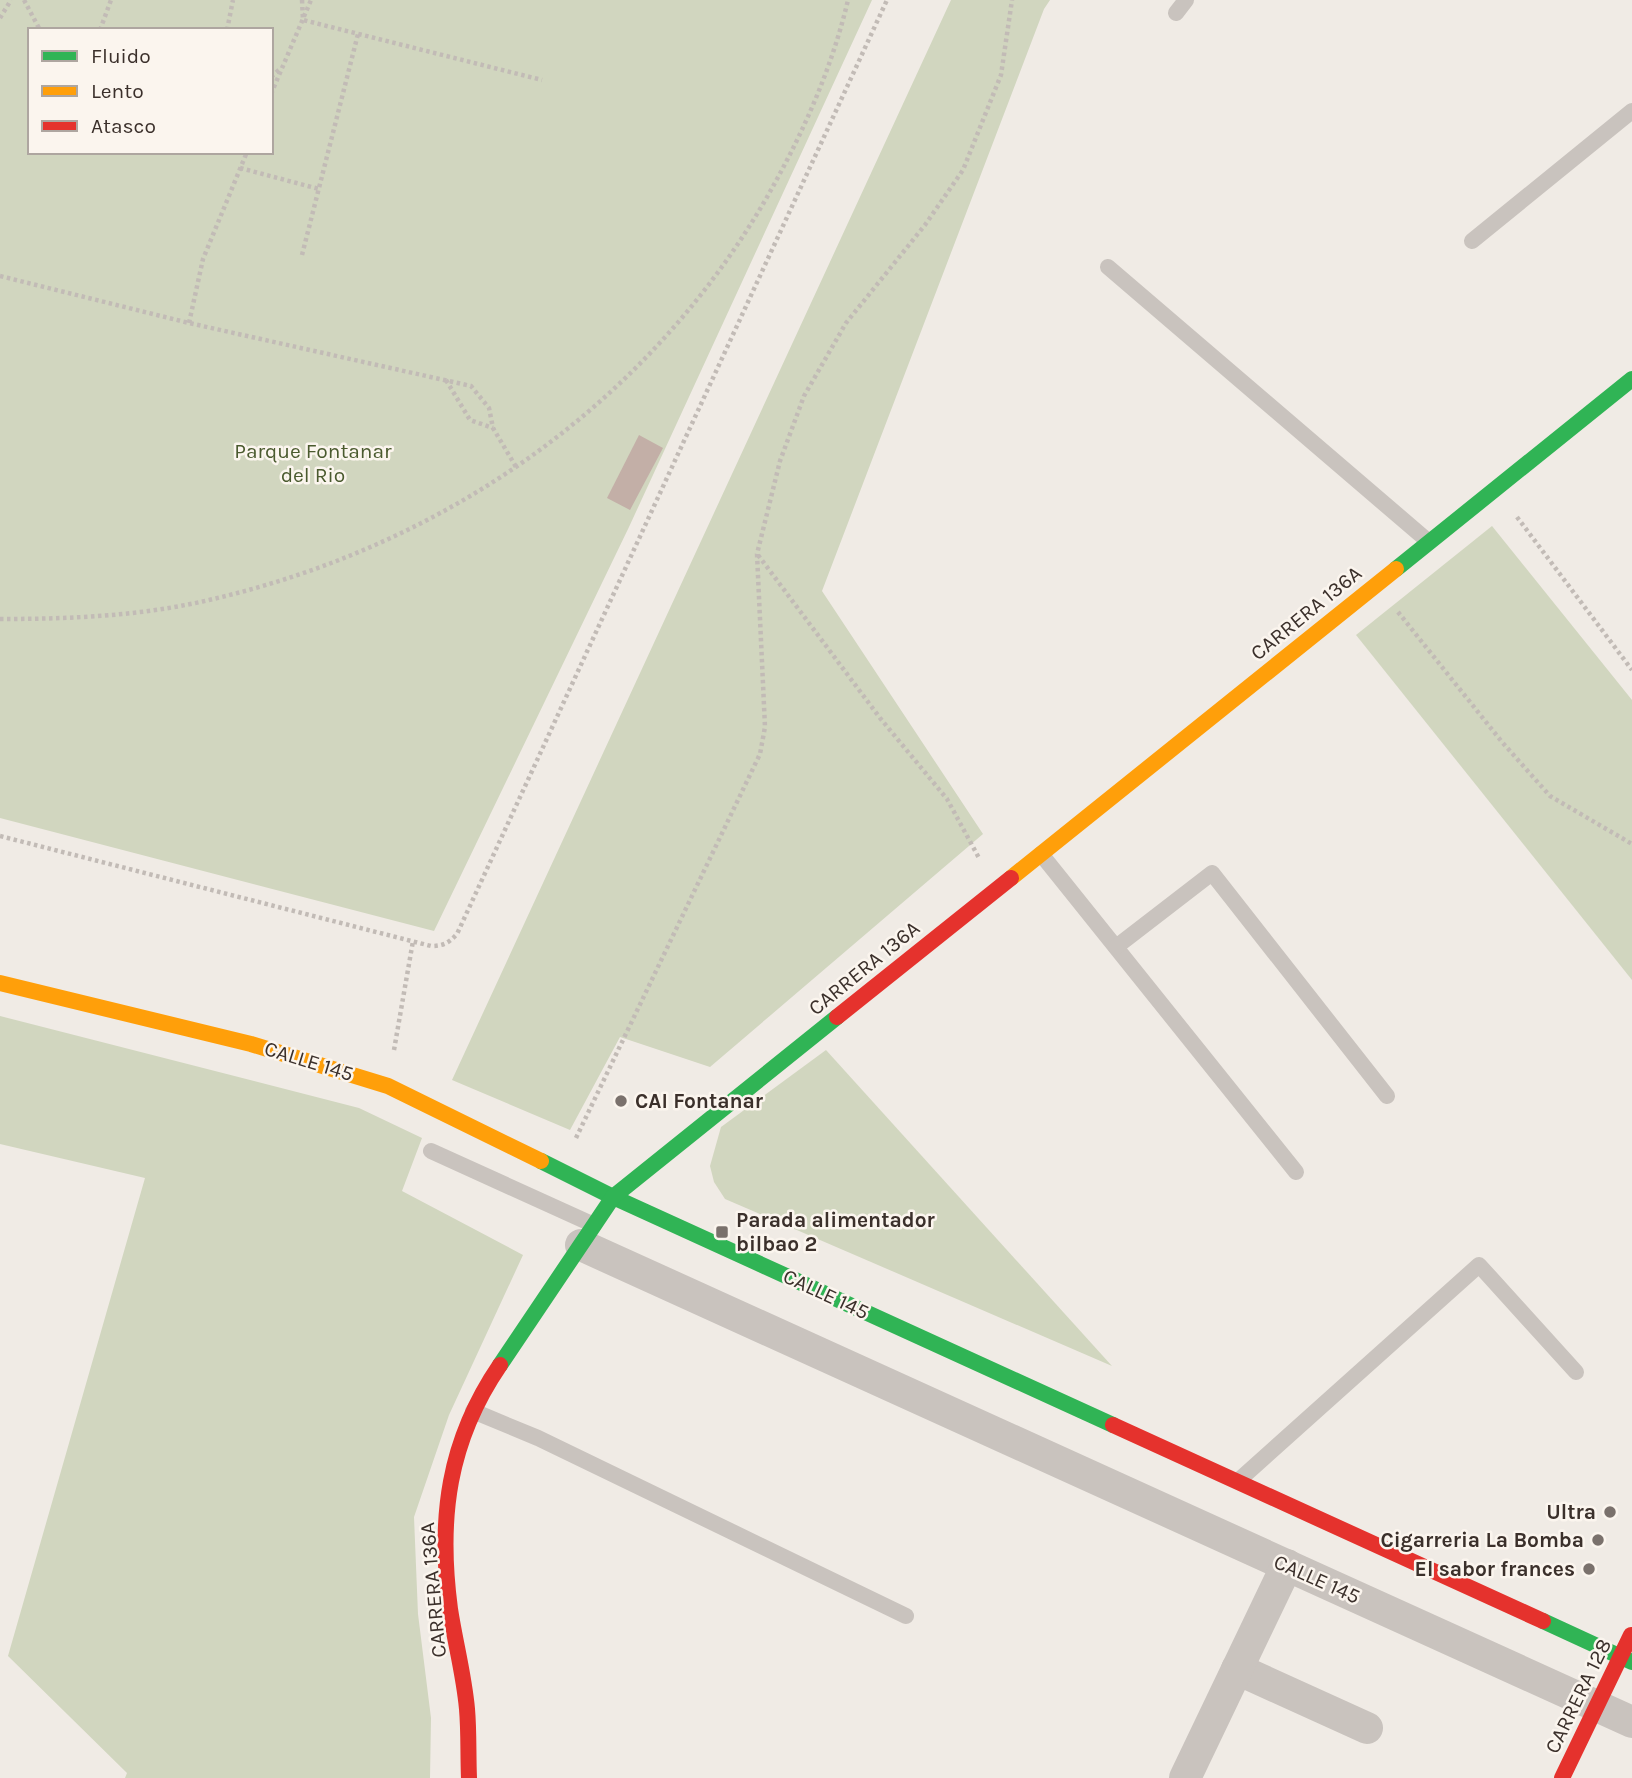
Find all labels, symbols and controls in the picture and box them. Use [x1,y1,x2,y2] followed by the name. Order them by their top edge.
[28,28,273,154] legend
[91,44,151,68] text: Fluido
[91,79,144,103] text: Lento
[91,114,156,138] text: Atasco
[234,439,392,487] park label: Parque Fontanar del Rio
[1246,561,1366,665] street label: CARRERA 136A
[804,916,924,1020] street label: CARRERA 136A
[262,1036,356,1086] street label: CALLE 145
[635,1089,764,1113] place label: CAI Fontanar
[613,1093,629,1109] marker: CAI Fontanar
[736,1208,936,1256] place label: Parada alimentador bilbao 2
[714,1224,730,1240] marker: Parada alimentador bilbao 2
[779,1264,873,1324] street label: CALLE 145
[1546,1500,1596,1524] place label: Ultra
[1602,1504,1618,1520] marker: Ultra
[415,1521,451,1659] street label: CARRERA 136A
[1380,1528,1584,1552] place label: Cigarreria La Bomba
[1590,1532,1606,1548] marker: Cigarreria La Bomba
[1270,1549,1364,1609] street label: CALLE 145
[1415,1557,1575,1581] place label: El sabor frances
[1581,1561,1597,1577] marker: El sabor frances
[1540,1635,1616,1757] street label: CARRERA 128

